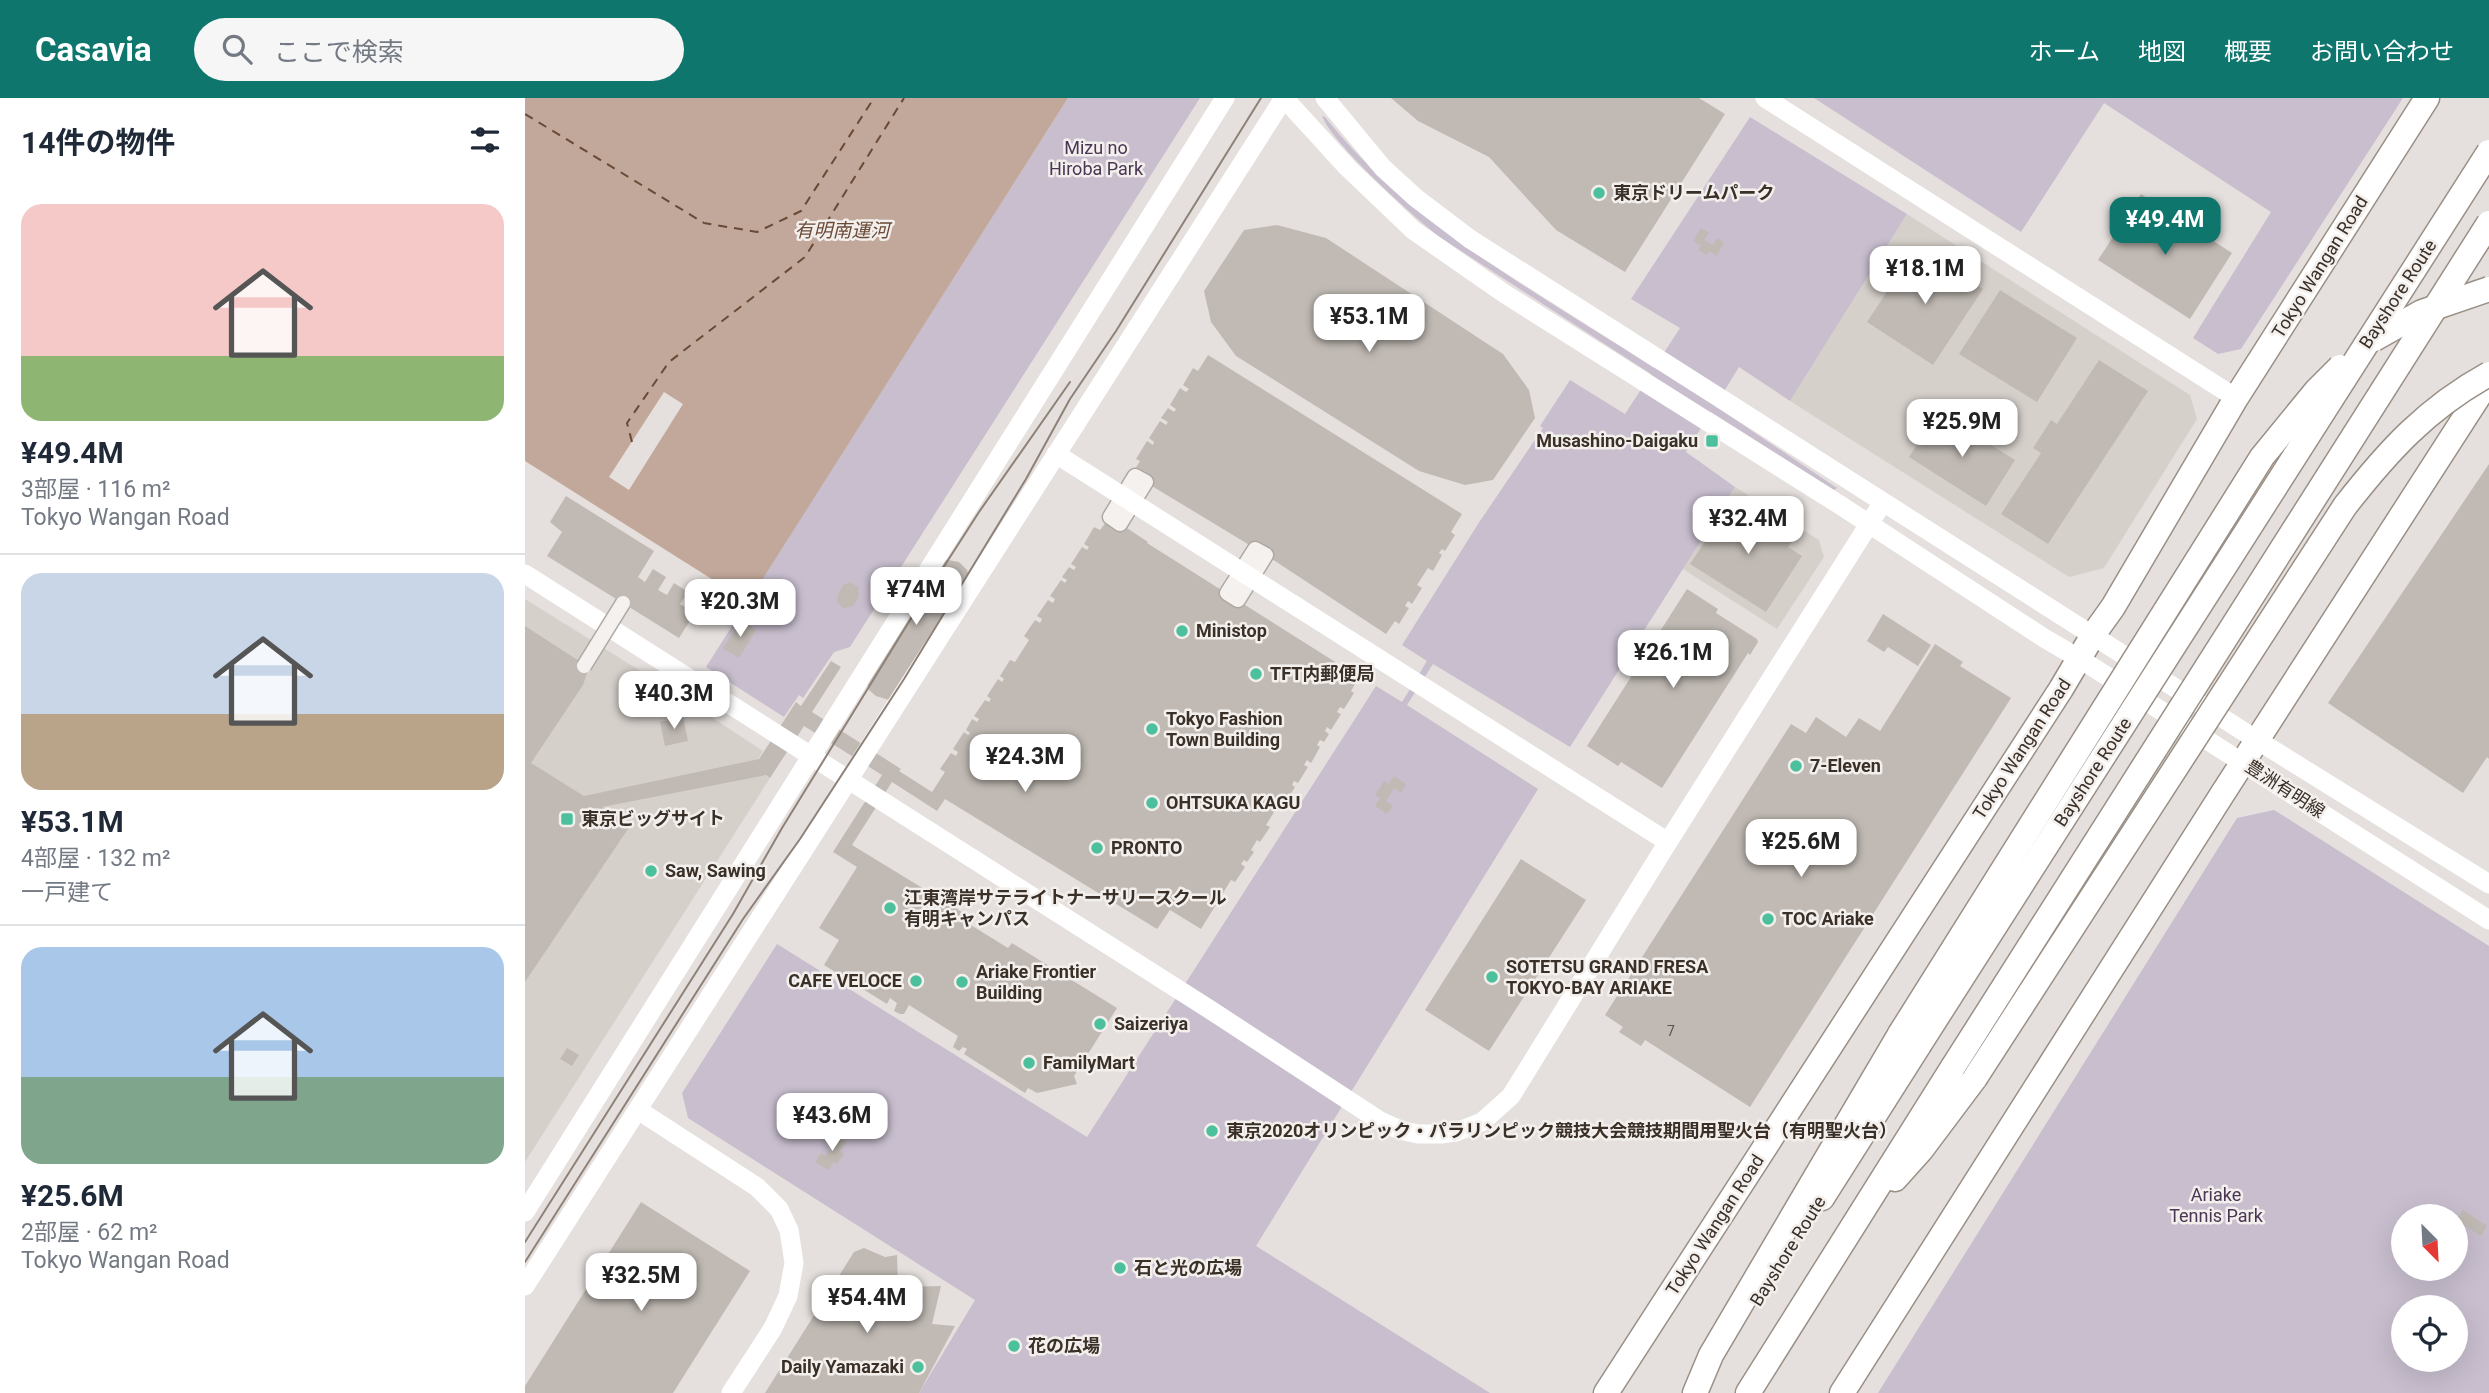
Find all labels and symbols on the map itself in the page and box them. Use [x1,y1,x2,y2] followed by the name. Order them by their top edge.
[1049,137,1144,179] park label: Mizu no Hiroba Park
[1613,182,1774,203] place label: 東京ドリームパーク
[1591,185,1607,201] marker: 東京ドリームパーク
[2267,192,2372,342] street label: Tokyo Wangan Road
[2108,198,2222,257] pin: ¥49.4M
[794,219,893,242] water label: 有明南運河
[2355,235,2441,352] street label: Bayshore Route
[1868,246,1982,306] pin: ¥18.1M
[1312,294,1426,354] pin: ¥53.1M
[1905,400,2019,459] pin: ¥25.9M
[1536,430,1698,451] place label: Musashino-Daigaku
[1704,433,1720,449] marker: Musashino-Daigaku
[1691,496,1805,556] pin: ¥32.4M
[875,568,957,627] pin: ¥74M
[683,580,797,639] pin: ¥20.3M
[1196,620,1267,641] place label: Ministop
[1174,623,1190,639] marker: Ministop
[1616,630,1730,690] pin: ¥26.1M
[1270,663,1374,684] place label: TFT内郵便局
[1248,666,1264,682] marker: TFT内郵便局
[617,672,731,731] pin: ¥40.3M
[1968,674,2075,823] street label: Tokyo Wangan Road
[1166,708,1283,750] place label: Tokyo Fashion Town Building
[2050,713,2136,830] street label: Bayshore Route
[1144,721,1160,737] marker: Tokyo Fashion Town Building
[968,734,1082,794] pin: ¥24.3M
[1810,755,1881,776] place label: 7-Eleven
[2242,755,2329,822] street label: 豊洲有明線
[1788,758,1804,774] marker: 7-Eleven
[1166,792,1300,813] place label: OHTSUKA KAGU
[1144,795,1160,811] marker: OHTSUKA KAGU
[581,808,725,829] place label: 東京ビッグサイト
[559,811,575,827] marker: 東京ビッグサイト
[1744,820,1858,879] pin: ¥25.6M
[1111,837,1182,858] place label: PRONTO
[1089,840,1105,856] marker: PRONTO
[665,860,766,881] place label: Saw, Sawing
[643,863,659,879] marker: Saw, Sawing
[904,887,1227,929] place label: 江東湾岸サテライトナーサリースクール 有明キャンパス
[882,900,898,916] marker: 江東湾岸サテライトナーサリースクール 有明キャンパス
[1782,908,1874,929] place label: TOC Ariake
[1760,911,1776,927] marker: TOC Ariake
[1506,956,1709,998] place label: SOTETSU GRAND FRESA TOKYO-BAY ARIAKE
[976,961,1097,1003] place label: Ariake Frontier Building
[1484,969,1500,985] marker: SOTETSU GRAND FRESA TOKYO-BAY ARIAKE
[788,970,902,991] place label: CAFE VELOCE
[908,973,924,989] marker: CAFE VELOCE
[954,974,970,990] marker: Ariake Frontier Building
[1114,1013,1189,1034] place label: Saizeriya
[1092,1016,1108,1032] marker: Saizeriya
[1667,1023,1675,1039] house number: 7
[1043,1052,1135,1073] place label: FamilyMart
[1021,1055,1037,1071] marker: FamilyMart
[775,1094,889,1153] pin: ¥43.6M
[1226,1120,1897,1141] place label: 東京2020オリンピック・パラリンピック競技大会競技期間用聖火台（有明聖火台）
[1204,1123,1220,1139] marker: 東京2020オリンピック・パラリンピック競技大会競技期間用聖火台（有明聖火台）
[1661,1150,1768,1299] street label: Tokyo Wangan Road
[2169,1184,2264,1226] park label: Ariake Tennis Park
[1745,1192,1830,1310] street label: Bayshore Route
[2391,1204,2467,1281] north arrow
[584,1254,698,1313] pin: ¥32.5M
[1134,1257,1242,1278] place label: 石と光の広場
[1112,1260,1128,1276] marker: 石と光の広場
[810,1276,924,1335] pin: ¥54.4M
[1028,1335,1100,1356] place label: 花の広場
[1006,1338,1022,1354] marker: 花の広場
[781,1356,904,1377] place label: Daily Yamazaki
[910,1359,926,1375] marker: Daily Yamazaki

